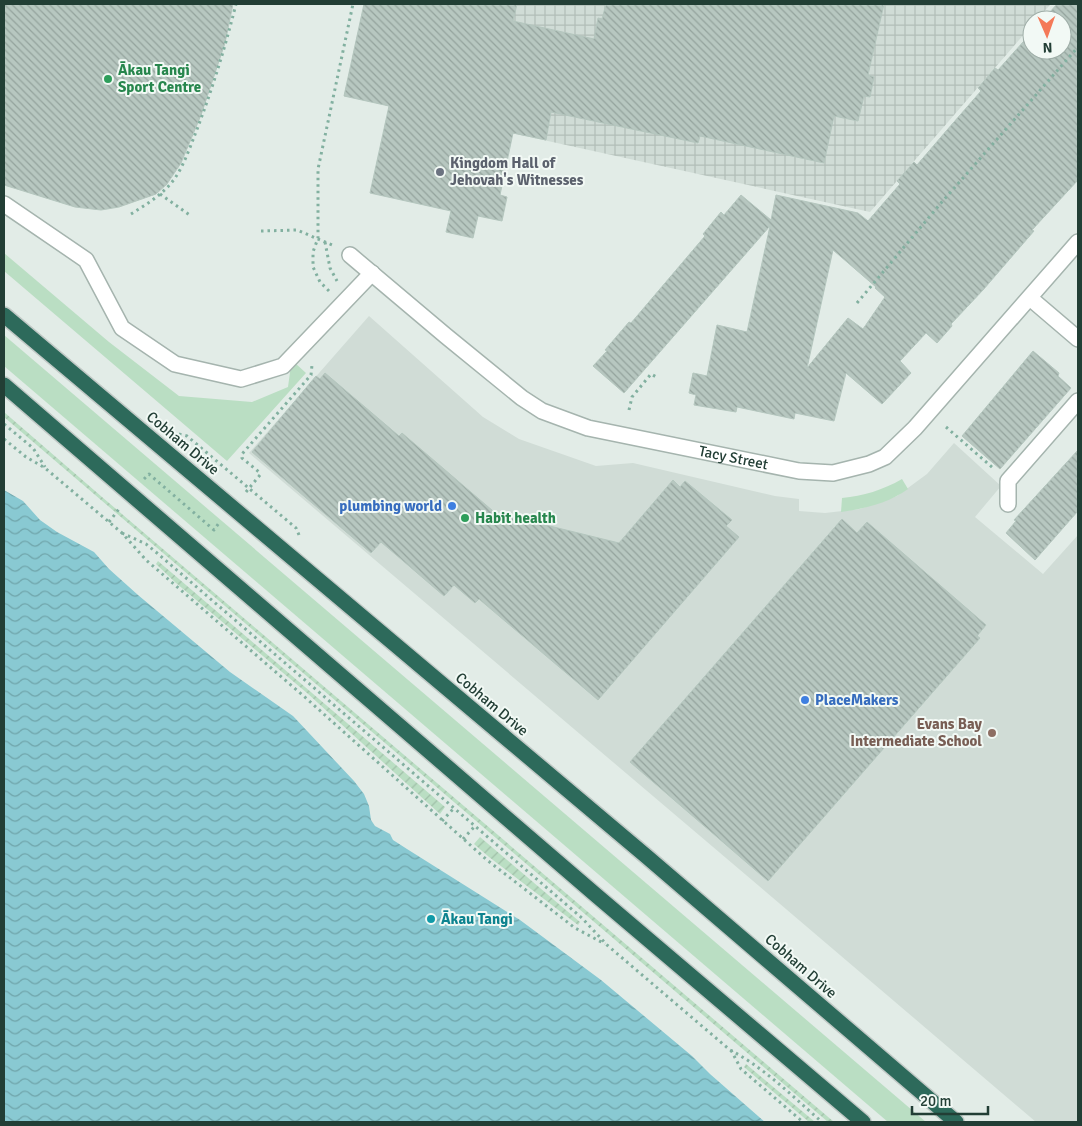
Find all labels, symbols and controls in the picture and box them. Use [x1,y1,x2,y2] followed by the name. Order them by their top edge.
[1022,10,1072,60] north arrow
[1042,39,1053,56] text: N
[118,61,201,96] place label: Ākau Tangi Sport Centre
[102,73,114,85] marker: Ākau Tangi Sport Centre
[450,154,584,189] place label: Kingdom Hall of Jehovah's Witnesses
[434,166,446,178] marker: Kingdom Hall of Jehovah's Witnesses
[143,407,223,479] street label: Cobham Drive
[697,442,770,473] street label: Tacy Street
[339,497,442,515] place label: plumbing world
[446,500,458,512] marker: plumbing world
[475,509,556,527] place label: Habit health
[459,512,471,524] marker: Habit health
[452,668,532,740] street label: Cobham Drive
[815,691,899,709] place label: PlaceMakers
[799,694,811,706] marker: PlaceMakers
[850,715,983,750] place label: Evans Bay Intermediate School
[986,727,998,739] marker: Evans Bay Intermediate School
[441,910,513,928] place label: Ākau Tangi
[425,913,437,925] marker: Ākau Tangi
[761,930,841,1002] street label: Cobham Drive
[912,1084,988,1116] scale bar
[920,1092,951,1110] text: 20 m

